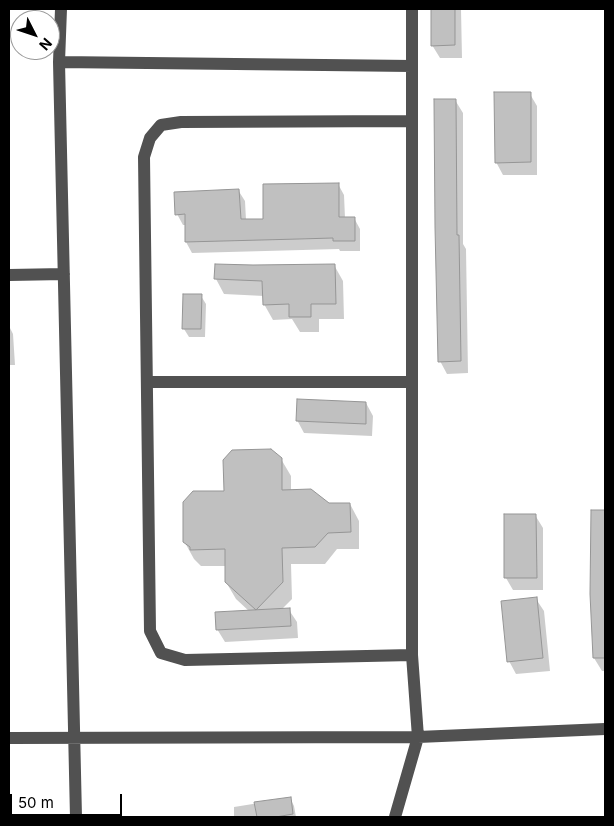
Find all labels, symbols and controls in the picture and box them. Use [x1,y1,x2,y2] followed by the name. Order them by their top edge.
[10,10,60,60] north arrow
[36,35,56,54] text: N
[12,784,125,816] scale bar
[18,793,54,812] text: 50 m

